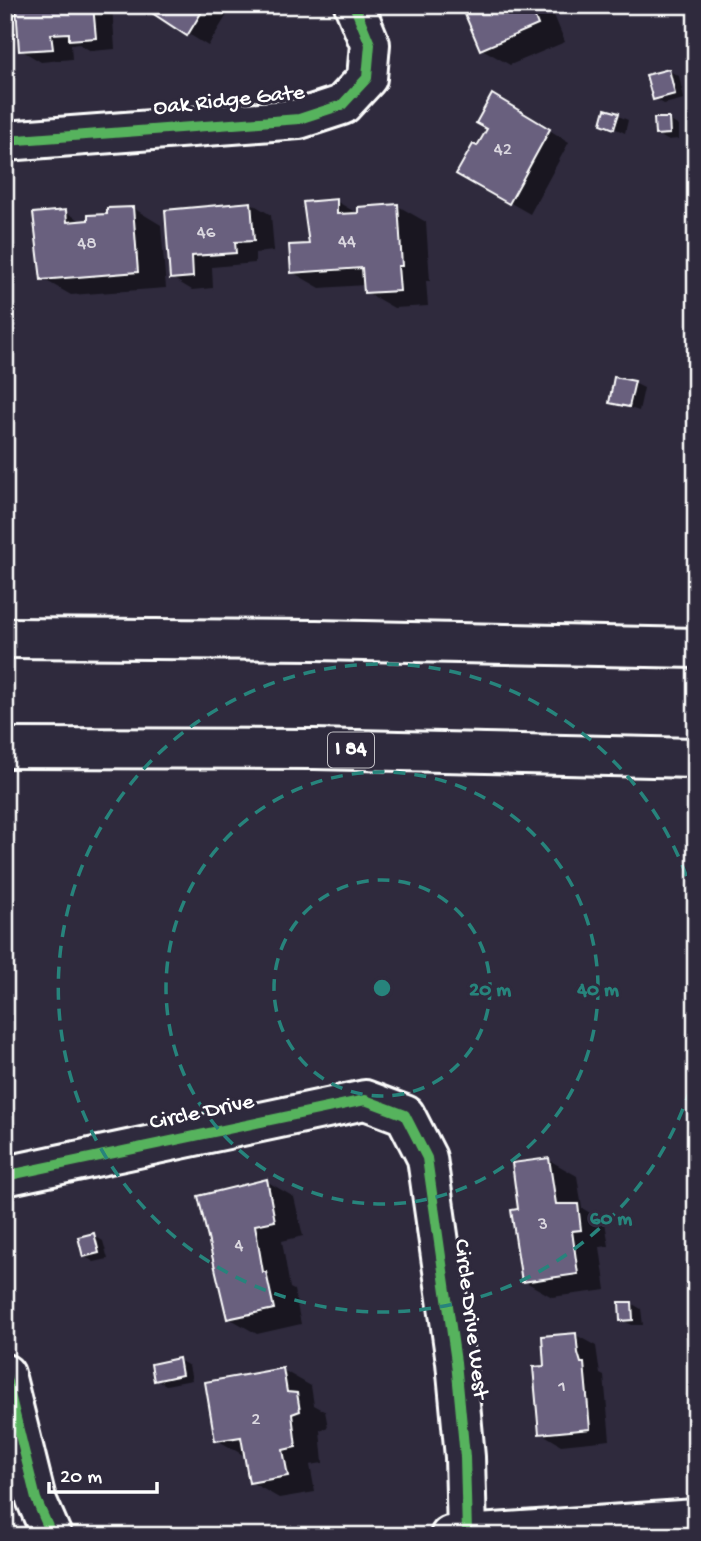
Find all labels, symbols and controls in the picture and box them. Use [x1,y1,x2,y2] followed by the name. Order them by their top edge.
[152,80,307,122] street label: Oak Ridge Gate
[494,139,512,162] house number: 42
[197,222,216,245] house number: 46
[338,231,356,254] house number: 44
[77,233,97,256] house number: 48
[328,732,374,768] road number: I 84
[370,976,394,1000] centre of rings
[469,979,511,1004] text: 20 m
[576,979,619,1004] text: 40 m
[147,1089,258,1137] street label: Circle Drive
[590,1208,632,1233] text: 60 m
[537,1214,548,1237] house number: 3
[235,1235,244,1258] house number: 4
[447,1238,493,1402] street label: Circle Drive West
[557,1376,566,1399] house number: 1
[251,1409,261,1432] house number: 2
[49,1450,158,1494] scale bar
[60,1466,102,1491] text: 20 m

